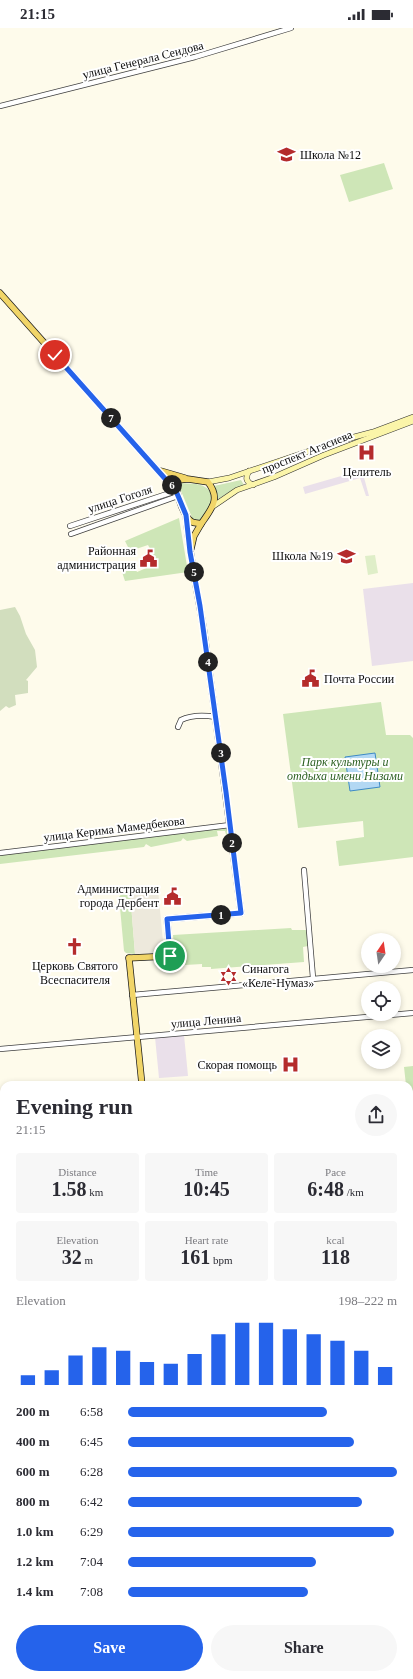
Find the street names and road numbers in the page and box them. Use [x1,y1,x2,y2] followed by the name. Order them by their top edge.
[81,38,206,82] street label: улица Генерала Сеидова
[260,427,355,477] street label: проспект Агасиева
[86,482,154,516] street label: улица Гоголя
[43,813,186,845] street label: улица Керима Мамедбекова
[170,1011,242,1031] street label: улица Ленина

